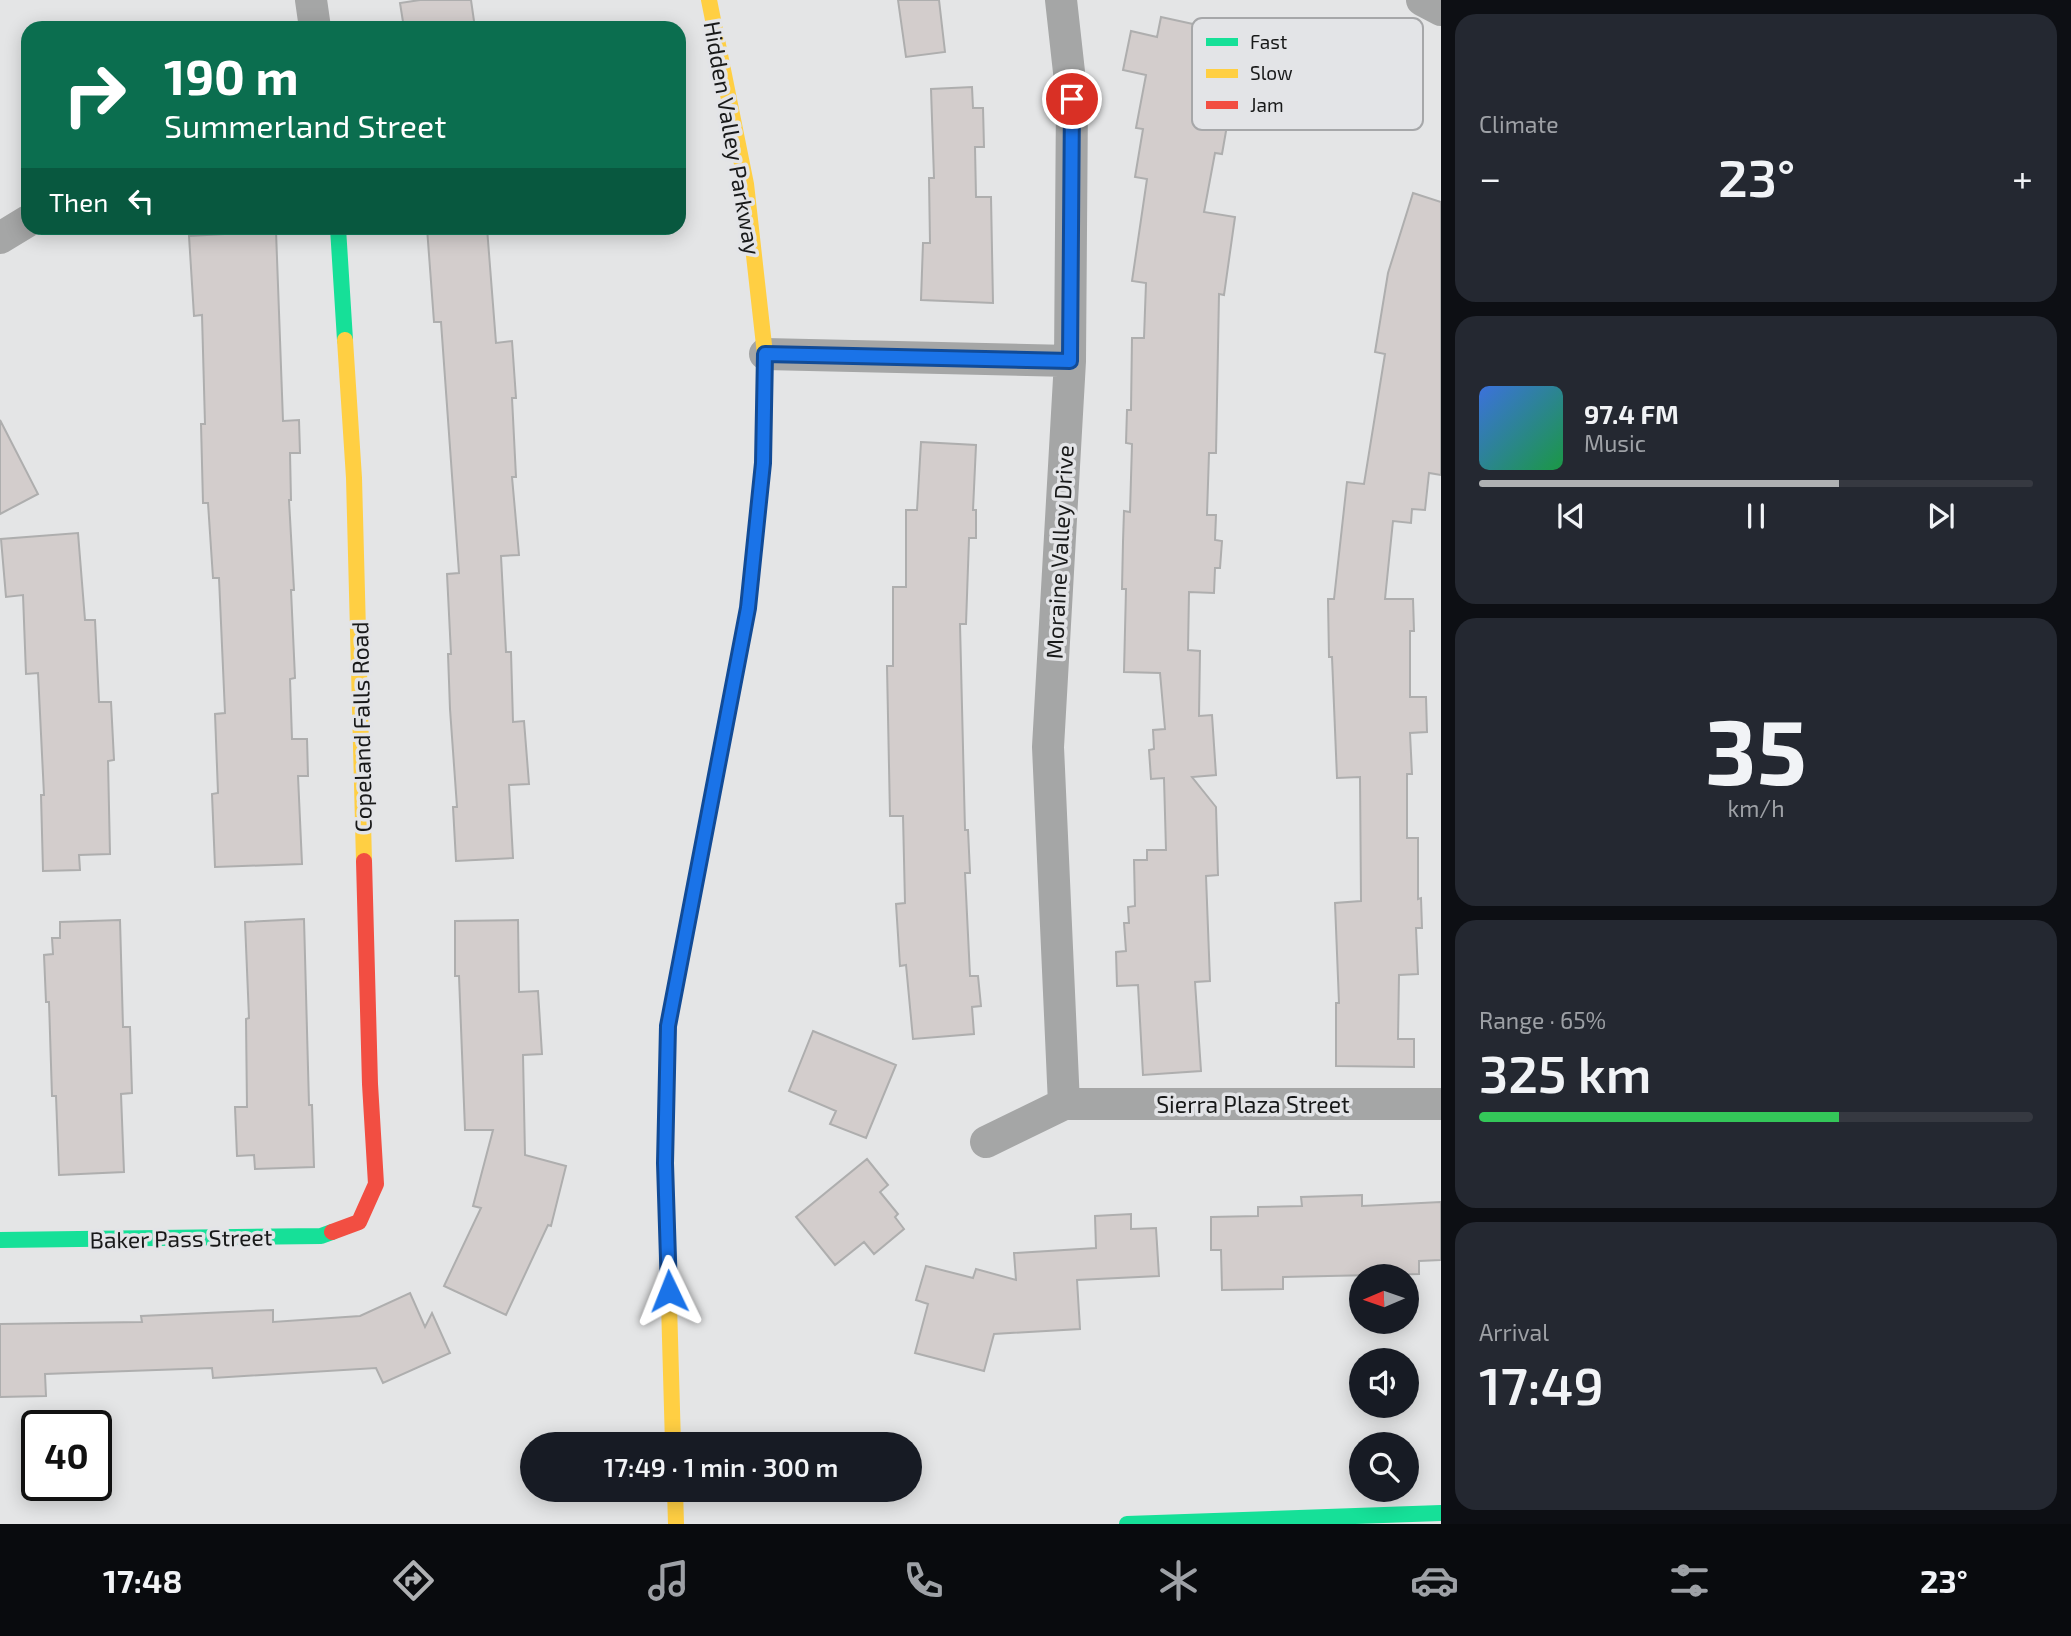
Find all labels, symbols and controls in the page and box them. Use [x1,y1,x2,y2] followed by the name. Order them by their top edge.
[1192,18,1423,130] legend
[699,19,767,257] street label: Hidden Valley Parkway
[1250,30,1287,53] text: Fast
[164,46,299,105] text: 190 m
[49,49,140,140] icon: right
[1250,61,1293,84] text: Slow
[1042,69,1102,129] pin
[1053,80,1091,118] icon: arrive
[1250,93,1284,116] text: Jam
[164,106,446,144] text: Summerland Street
[1479,110,1559,138] text: Climate
[1718,145,1795,207] text: 23°
[1479,154,1501,200] text: −
[2012,154,2033,200] text: +
[122,182,160,220] icon: left
[49,186,108,217] text: Then
[1584,398,1679,429] text: 97.4 FM
[1584,429,1646,457] text: Music
[1039,444,1079,660] street label: Moraine Valley Drive
[1552,497,1590,535] icon: previous
[1737,497,1775,535] icon: pause
[1922,497,1960,535] icon: next
[345,621,377,833] street label: Copeland Falls Road
[1705,694,1807,803] text: 35
[1727,794,1785,822] text: km/h
[1479,1006,1606,1034] text: Range · 65%
[1479,1041,1651,1103] text: 325 km
[1156,1090,1350,1118] street label: Sierra Plaza Street
[89,1222,273,1254] street label: Baker Pass Street
[632,1254,706,1328] position arrow
[1349,1264,1419,1334] north arrow
[1349,1264,1419,1502] map controls
[1479,1318,1549,1346] text: Arrival
[1349,1348,1419,1418] button: sound
[1479,1353,1604,1415] text: 17:49
[21,1410,112,1501] speed limit sign: 40
[1349,1432,1419,1502] button: search
[604,1451,838,1482] text: 17:49 · 1 min · 300 m
[389,1556,438,1605] icon: directions
[644,1556,693,1605] icon: music
[899,1556,948,1605] icon: phone
[1154,1556,1203,1605] icon: climate
[1410,1556,1459,1605] icon: car
[1665,1556,1714,1605] icon: filters
[103,1561,182,1599] text: 17:48
[1920,1561,1968,1599] text: 23°

